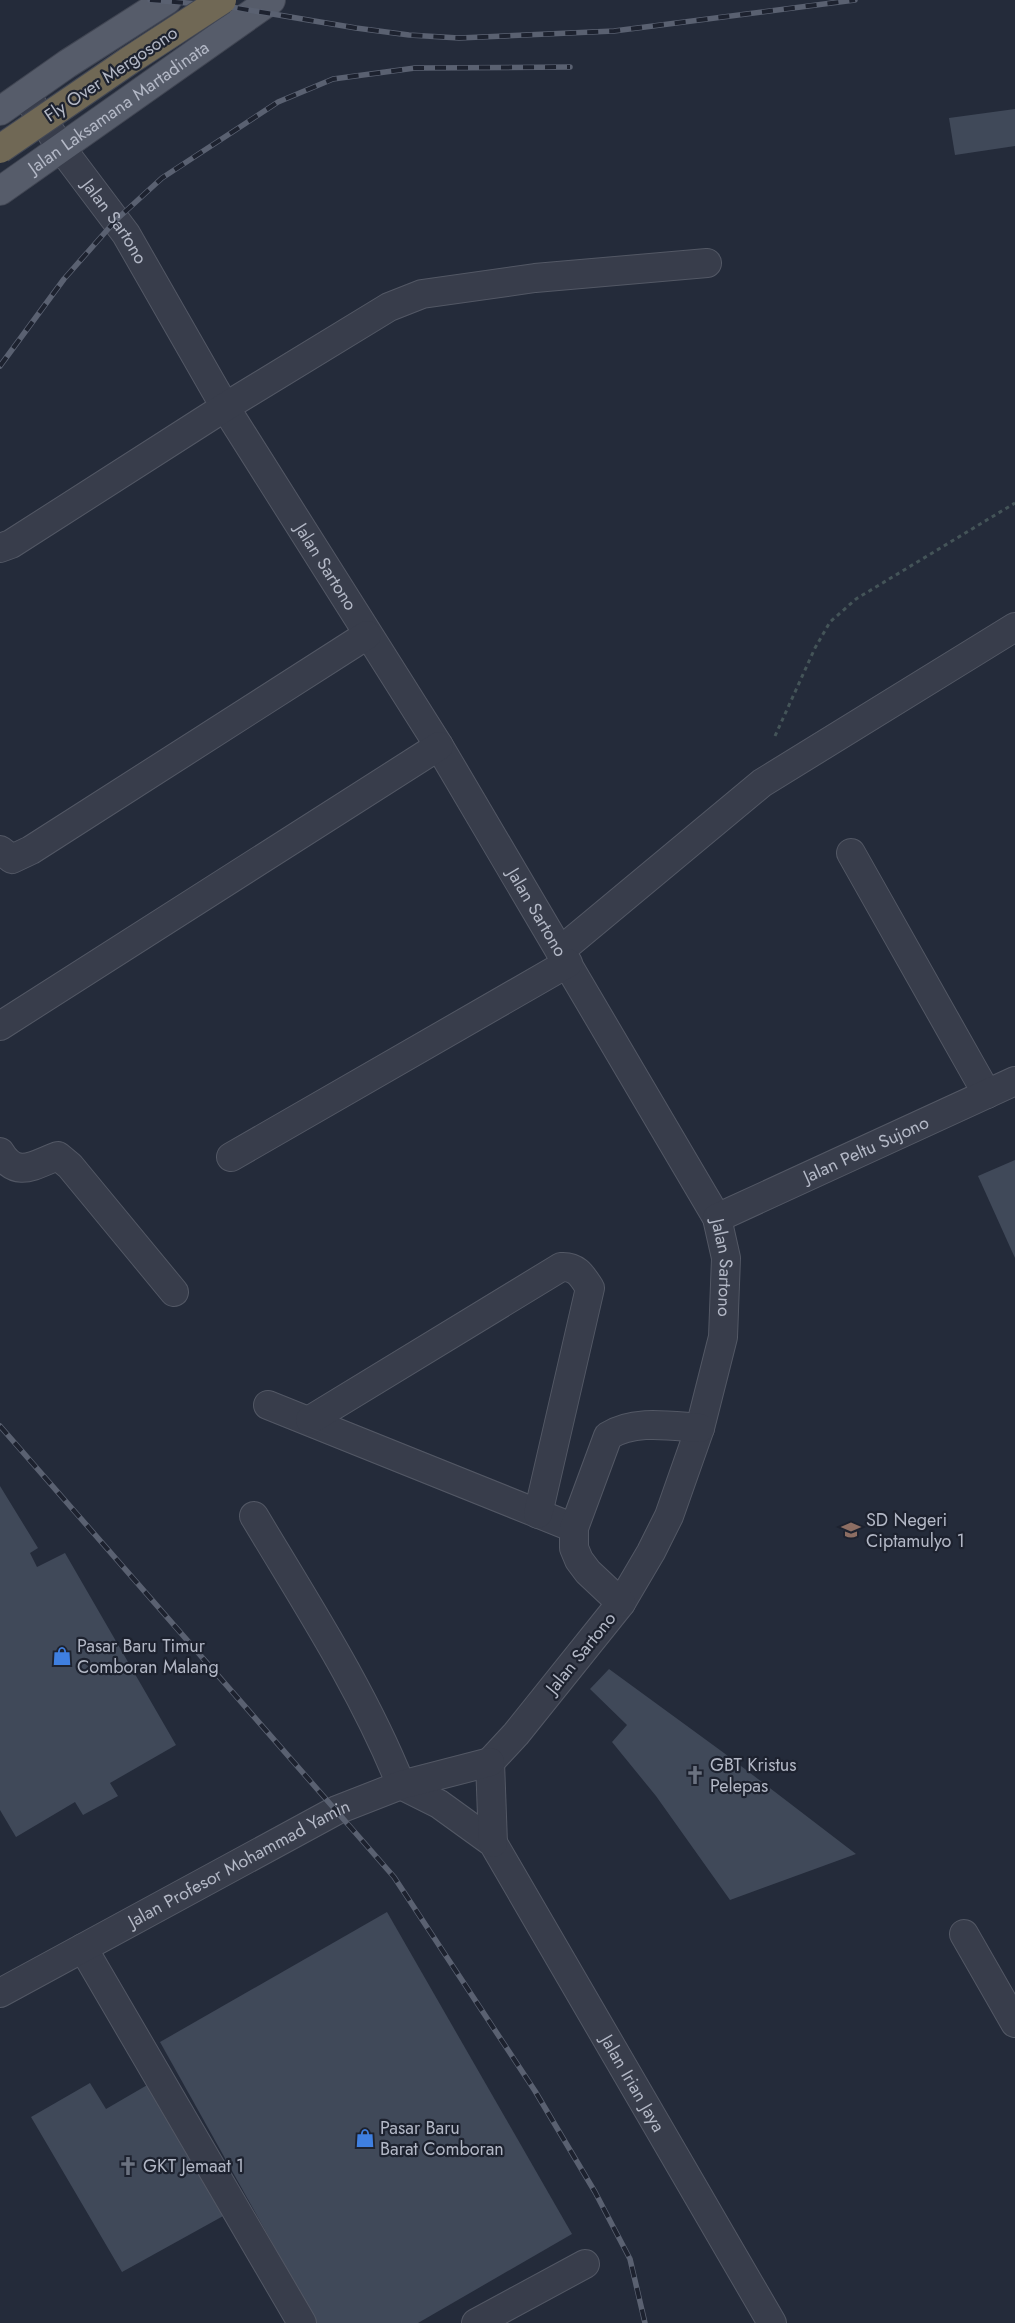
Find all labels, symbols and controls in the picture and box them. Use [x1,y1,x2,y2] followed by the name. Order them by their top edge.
[39,20,183,128] street label: Fly Over Mergosono
[21,35,214,181] street label: Jalan Laksamana Martadinata
[75,172,154,269] street label: Jalan Sartono
[287,516,363,616] street label: Jalan Sartono
[500,861,573,962] street label: Jalan Sartono
[797,1109,933,1190] street label: Jalan Peltu Sujono
[704,1214,739,1317] street label: Jalan Sartono
[866,1507,965,1554] place label: SD Negeri Ciptamulyo 1
[840,1519,862,1541] school or university icon: SD Negeri Ciptamulyo 1
[539,1606,622,1701] street label: Jalan Sartono
[77,1633,219,1680] place label: Pasar Baru Timur Comboran Malang
[51,1645,73,1667] shop icon: Pasar Baru Timur Comboran Malang
[710,1752,797,1799] place label: GBT Kristus Pelepas
[684,1764,706,1786] church icon: GBT Kristus Pelepas
[122,1793,354,1935] street label: Jalan Profesor Mohammad Yamin
[593,2028,671,2137] street label: Jalan Irian Jaya
[380,2115,504,2162] place label: Pasar Baru Barat Comboran
[354,2127,376,2149] shop icon: Pasar Baru Barat Comboran
[143,2153,244,2179] place label: GKT Jemaat 1
[117,2155,139,2177] church icon: GKT Jemaat 1

